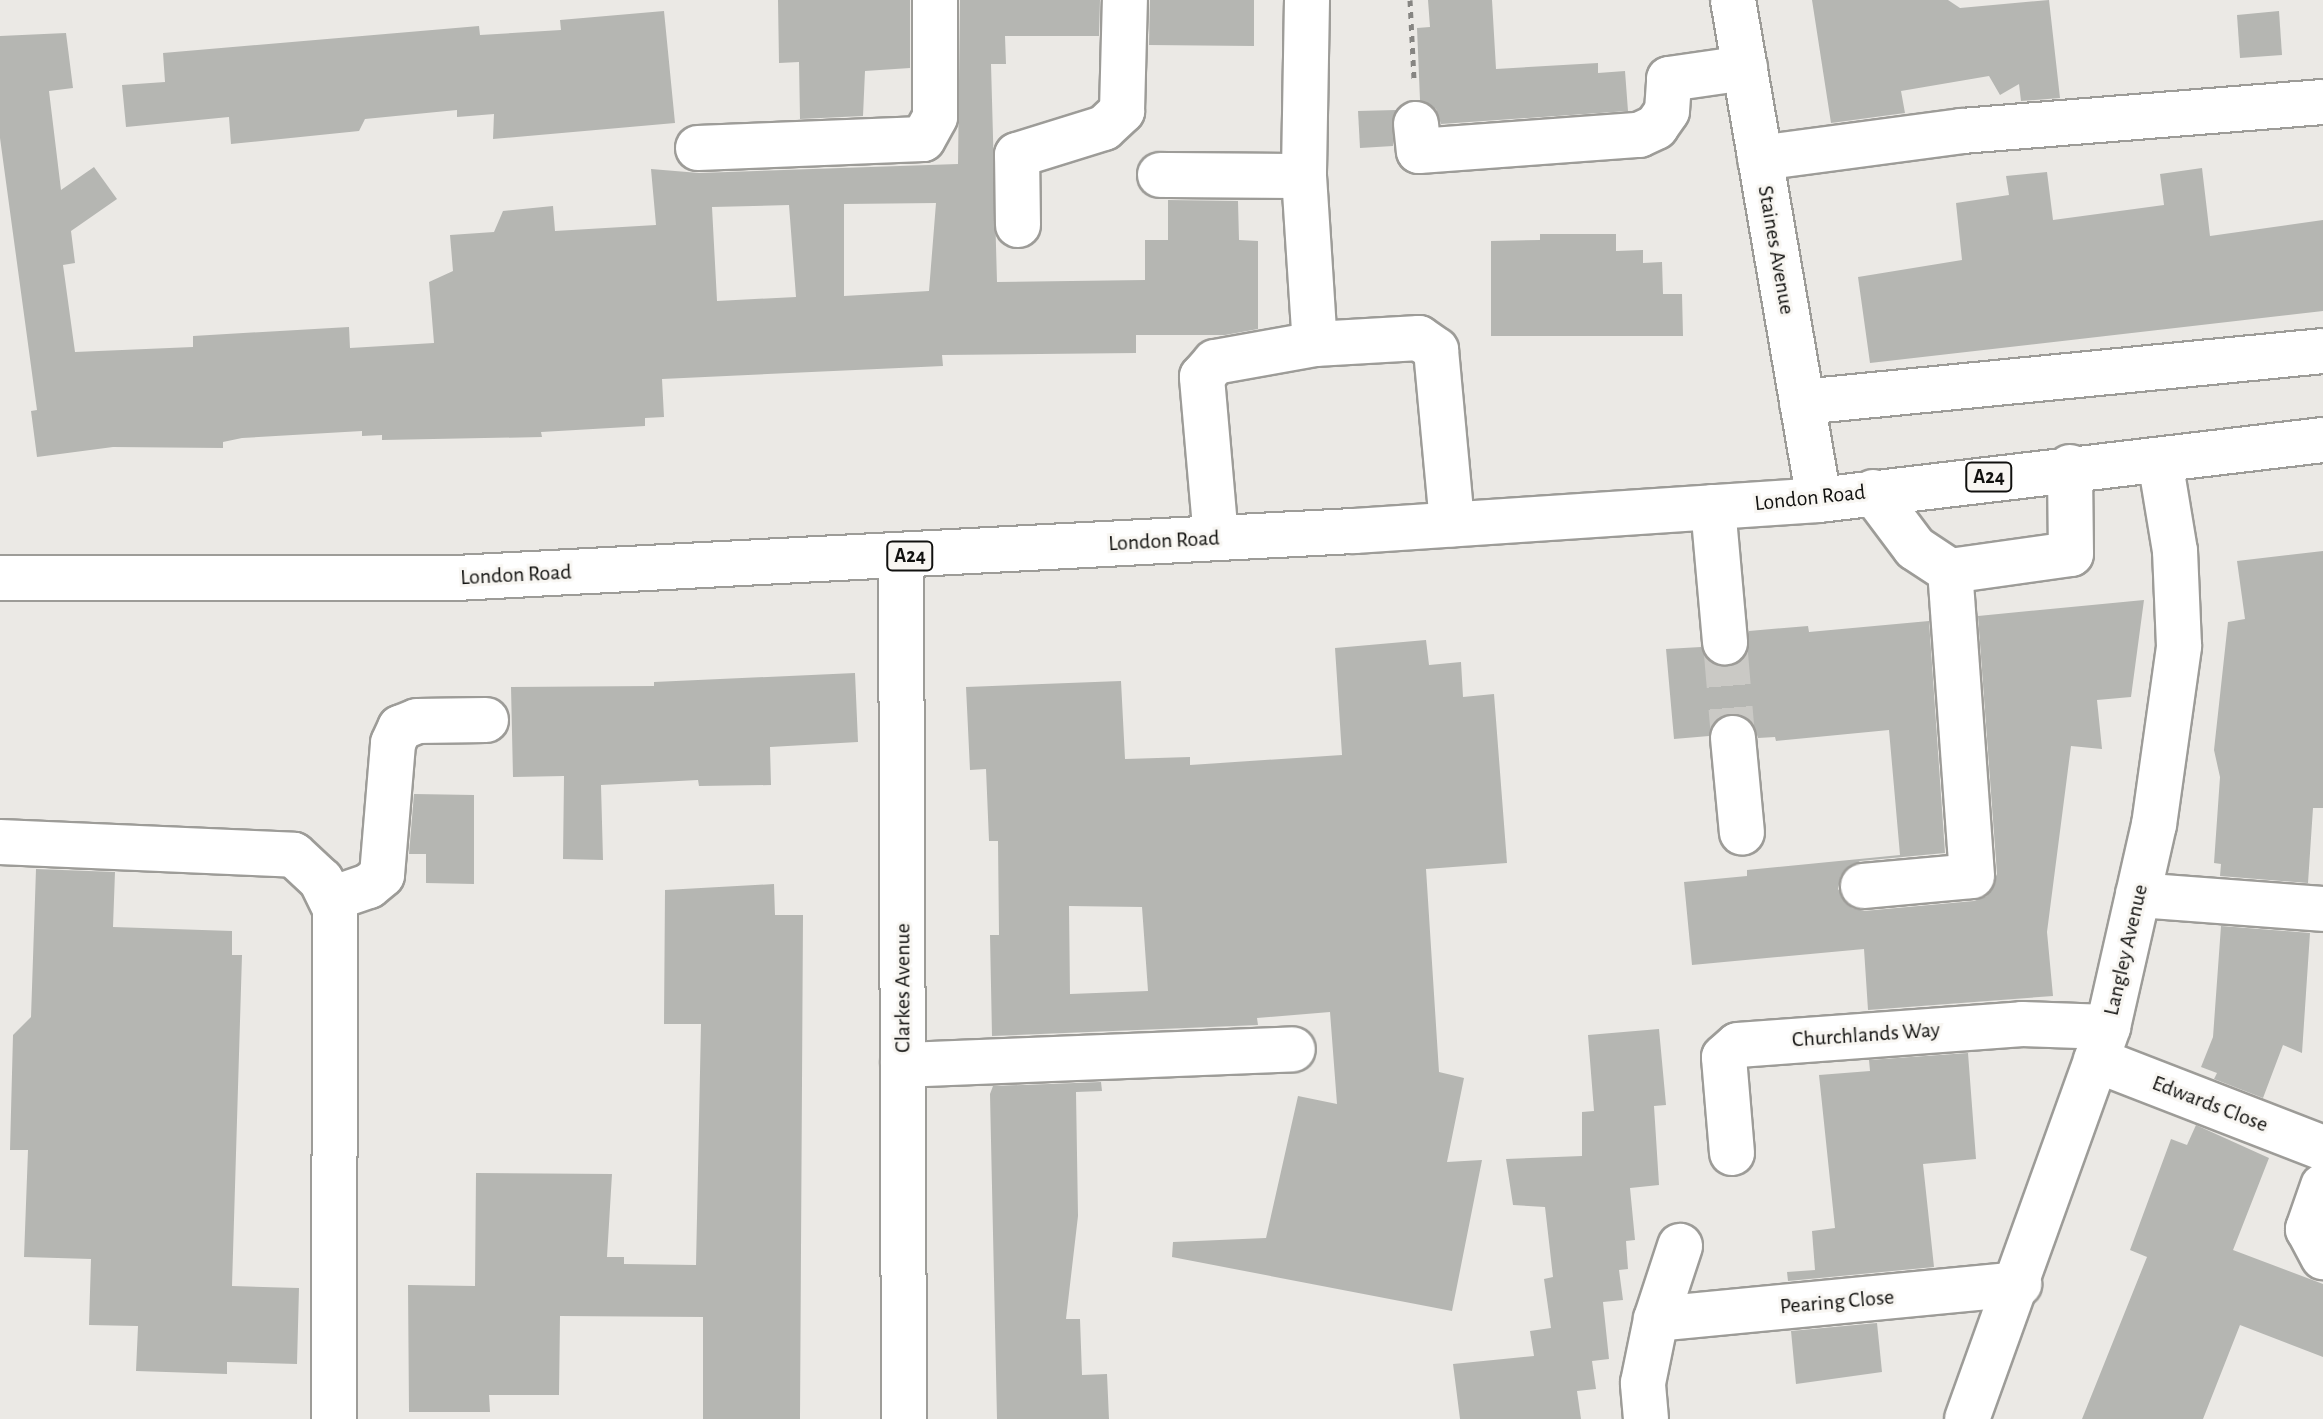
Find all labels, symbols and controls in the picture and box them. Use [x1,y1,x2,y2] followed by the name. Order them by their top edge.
[1752,184,1800,316] street label: Staines Avenue
[1965,461,2013,493] road number: A24
[1753,479,1867,517] street label: London Road
[1108,525,1220,557] street label: London Road
[886,540,934,572] road number: A24
[460,559,572,591] street label: London Road
[2098,882,2154,1018] street label: Langley Avenue
[890,923,916,1053] street label: Clarkes Avenue
[1791,1017,1941,1053] street label: Churchlands Way
[2148,1070,2272,1138] street label: Edwards Close
[1779,1284,1895,1320] street label: Pearing Close

